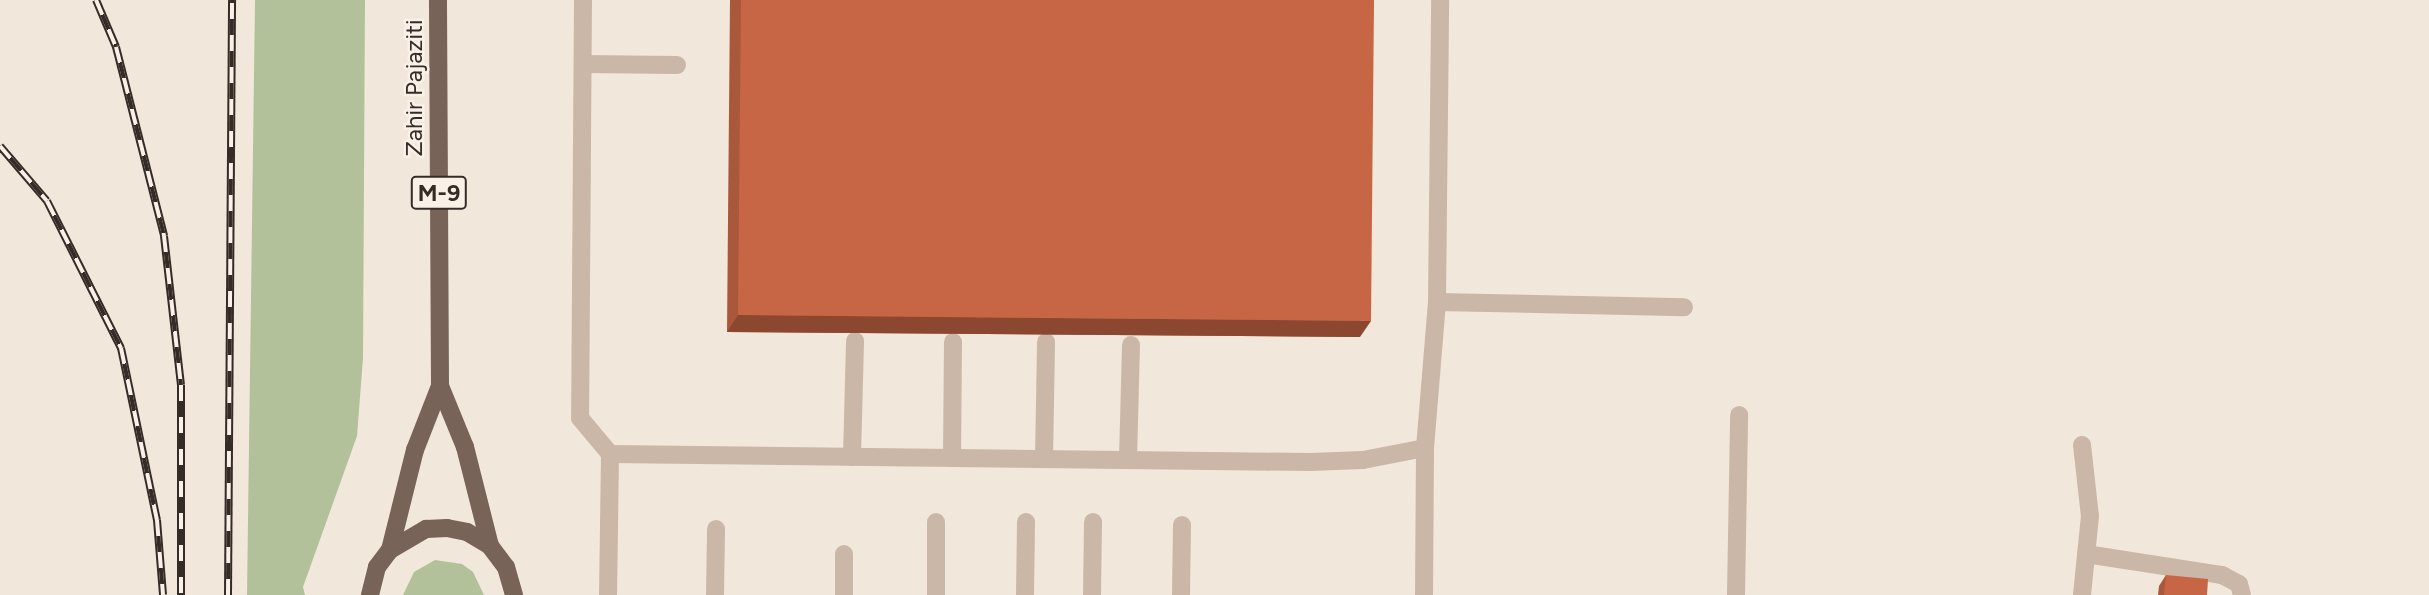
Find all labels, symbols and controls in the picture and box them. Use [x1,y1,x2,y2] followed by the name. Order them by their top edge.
[400,19,428,157] street label: Zahir Pajaziti
[409,174,469,212] road number: M-9

